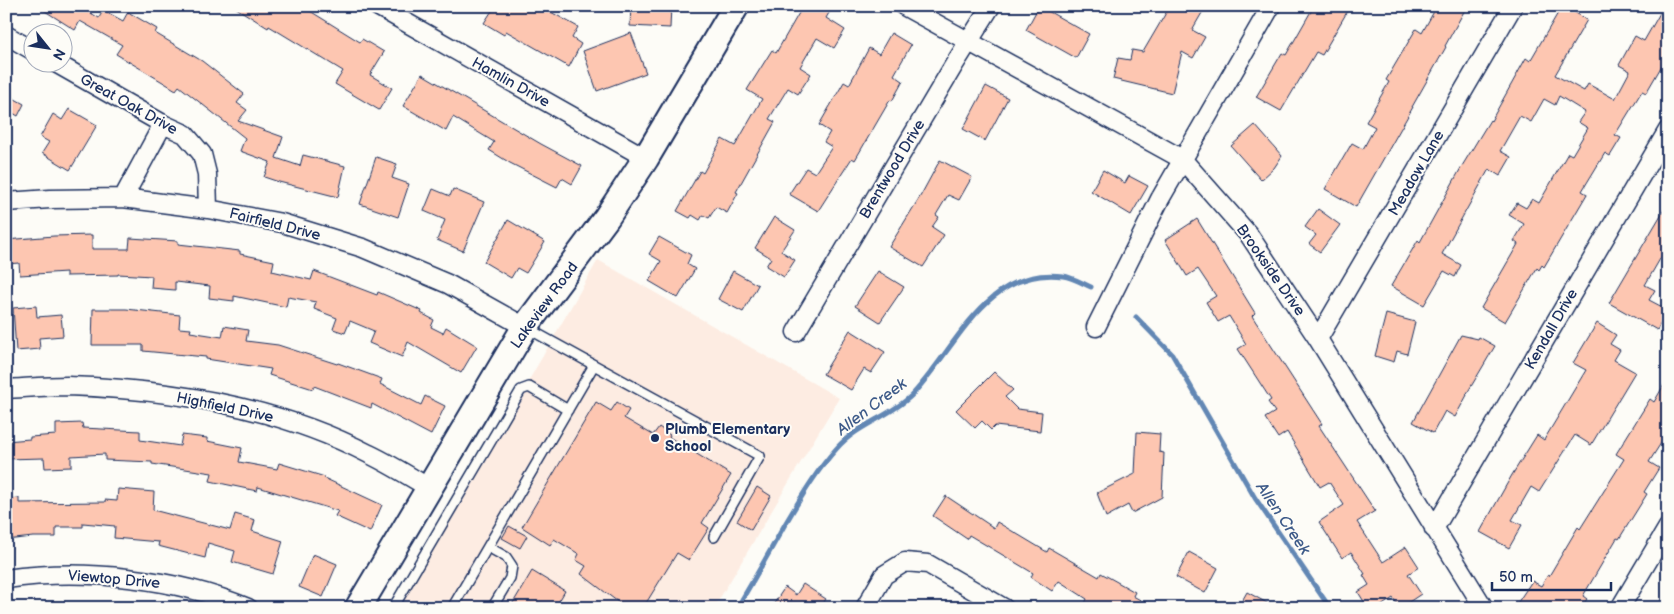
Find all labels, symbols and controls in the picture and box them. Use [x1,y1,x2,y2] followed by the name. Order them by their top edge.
[22,22,72,72] north arrow
[49,45,69,63] text: N
[468,53,553,112] street label: Hamlin Drive
[77,70,181,139] street label: Great Oak Drive
[855,116,930,222] street label: Brentwood Drive
[1384,127,1449,219] street label: Meadow Lane
[227,204,323,245] street label: Fairfield Drive
[1232,221,1309,320] street label: Brookside Drive
[507,258,582,352] street label: Lakeview Road
[1521,285,1582,373] street label: Kendall Drive
[832,374,912,440] water label: Allen Creek
[175,388,275,427] street label: Highfield Drive
[665,420,790,456] place label: Plumb Elementary School
[649,432,661,444] marker: Plumb Elementary School
[1251,478,1315,560] water label: Allen Creek
[1492,559,1610,591] scale bar
[67,566,161,593] street label: Viewtop Drive
[1499,568,1533,587] text: 50 m

